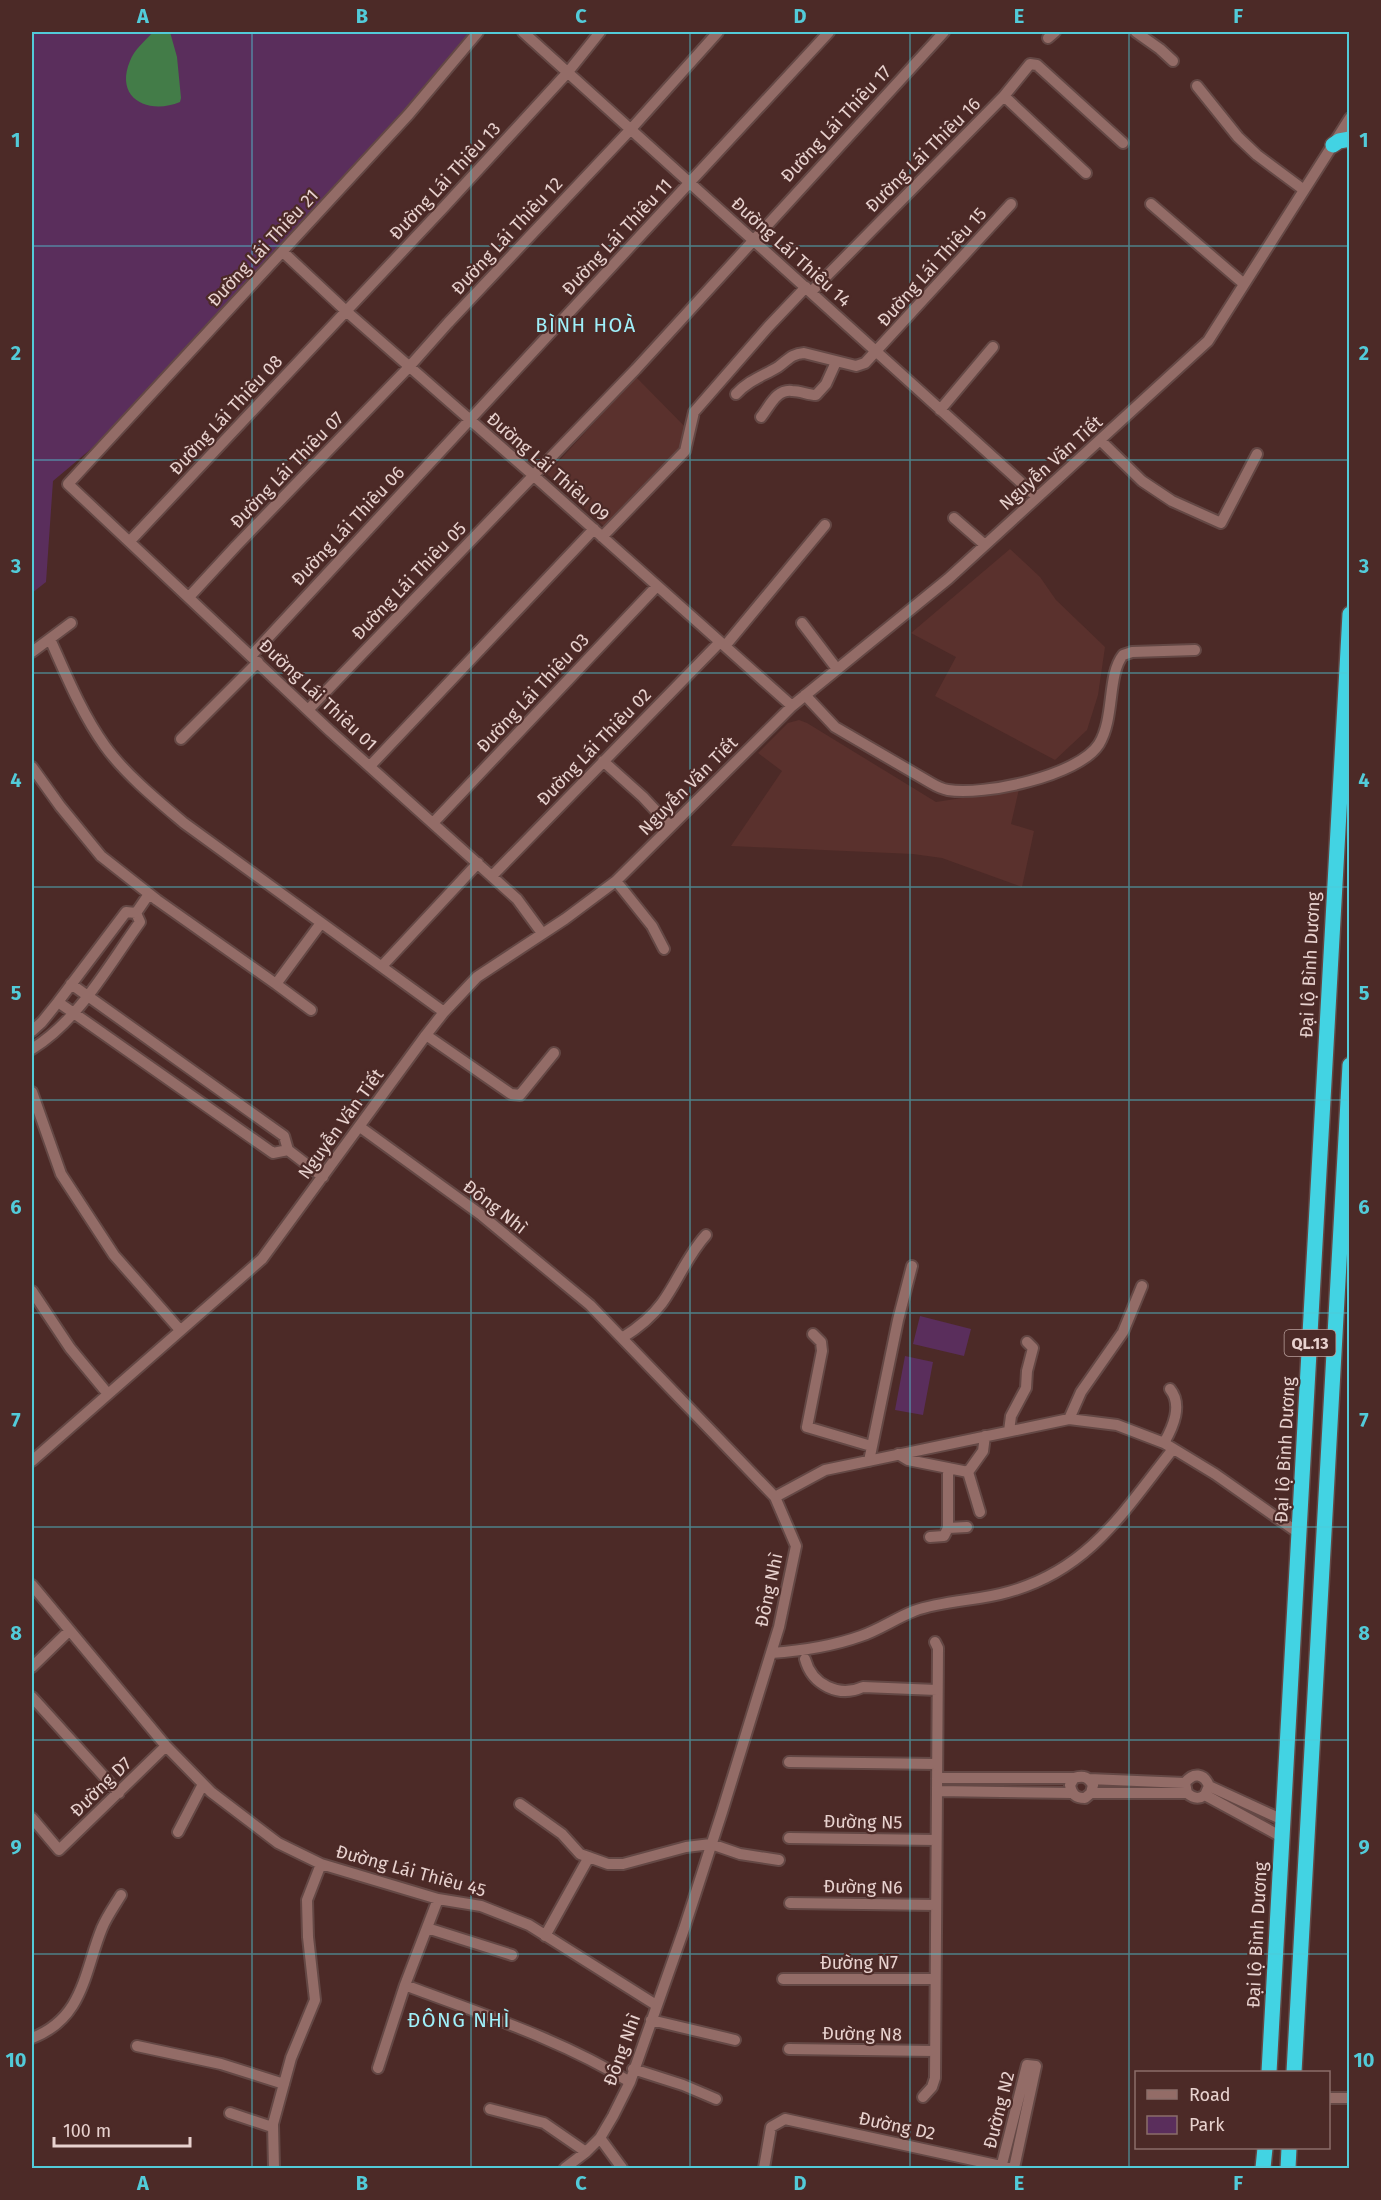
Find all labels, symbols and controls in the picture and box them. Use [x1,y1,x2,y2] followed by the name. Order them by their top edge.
[136,4,150,28] text: A
[356,4,368,28] text: B
[575,4,587,28] text: C
[793,4,807,28] text: D
[1014,4,1024,28] text: E
[1233,4,1243,28] text: F
[776,61,896,187] street label: Đường Lái Thiêu 17
[861,93,985,217] street label: Đường Lái Thiêu 16
[385,118,505,244] street label: Đường Lái Thiêu 13
[11,128,21,152] text: 1
[1359,128,1369,152] text: 1
[447,173,567,299] street label: Đường Lái Thiêu 12
[557,174,677,300] street label: Đường Lái Thiêu 11
[203,185,323,311] street label: Đường Lái Thiêu 21
[727,192,856,312] street label: Đường Lái Thiêu 14
[873,203,991,331] street label: Đường Lái Thiêu 15
[535,313,637,337] district label: BÌNH HOÀ
[11,341,21,365] text: 2
[1359,341,1369,365] text: 2
[165,350,287,480] street label: Đường Lái Thiêu 08
[226,407,348,533] street label: Đường Lái Thiêu 07
[482,408,614,526] street label: Đường Lái Thiêu 09
[994,410,1107,515] street label: Nguyễn Văn Tiết
[287,462,409,590] street label: Đường Lái Thiêu 06
[347,518,471,644] street label: Đường Lái Thiêu 05
[10,554,21,578] text: 3
[1358,554,1369,578] text: 3
[472,629,594,757] street label: Đường Lái Thiêu 03
[254,635,382,755] street label: Đường Lái Thiêu 01
[532,684,656,810] street label: Đường Lái Thiêu 02
[633,731,742,840] street label: Nguyễn Văn Tiết
[10,768,22,792] text: 4
[1358,768,1370,792] text: 4
[1295,891,1325,1039] street label: Đại lộ Bình Dương
[11,981,22,1005] text: 5
[1359,981,1370,1005] text: 5
[293,1064,389,1183] street label: Nguyễn Văn Tiết
[459,1175,531,1239] street label: Đông Nhì
[10,1195,22,1219] text: 6
[1358,1195,1370,1219] text: 6
[1284,1330,1336,1356] road number: QL.13
[1270,1376,1300,1524] street label: Đại lộ Bình Dương
[11,1408,21,1432] text: 7
[1359,1408,1369,1432] text: 7
[750,1551,788,1629] street label: Đông Nhì
[10,1621,22,1645] text: 8
[1358,1621,1370,1645] text: 8
[66,1752,136,1822] street label: Đường D7
[823,1810,903,1834] street label: Đường N5
[10,1835,22,1859] text: 9
[1358,1835,1370,1859] text: 9
[334,1840,488,1902] street label: Đường Lái Thiêu 45
[1242,1861,1272,2009] street label: Đại lộ Bình Dương
[823,1875,903,1899] street label: Đường N6
[820,1952,898,1974] street label: Đường N7
[407,2008,511,2032] district label: ĐÔNG NHÌ
[599,2011,645,2089] street label: Đông Nhì
[822,2022,902,2046] street label: Đường N8
[6,2048,26,2072] text: 10
[1354,2048,1374,2072] text: 10
[979,2069,1019,2151] street label: Đường N2
[1135,2071,1330,2149] legend
[1189,2084,1231,2106] text: Road
[857,2107,937,2145] street label: Đường D2
[54,2110,190,2148] scale bar
[1189,2114,1225,2136] text: Park
[63,2120,111,2142] text: 100 m
[136,2171,150,2195] text: A
[356,2171,368,2195] text: B
[575,2171,587,2195] text: C
[793,2171,807,2195] text: D
[1014,2171,1024,2195] text: E
[1233,2171,1243,2195] text: F

